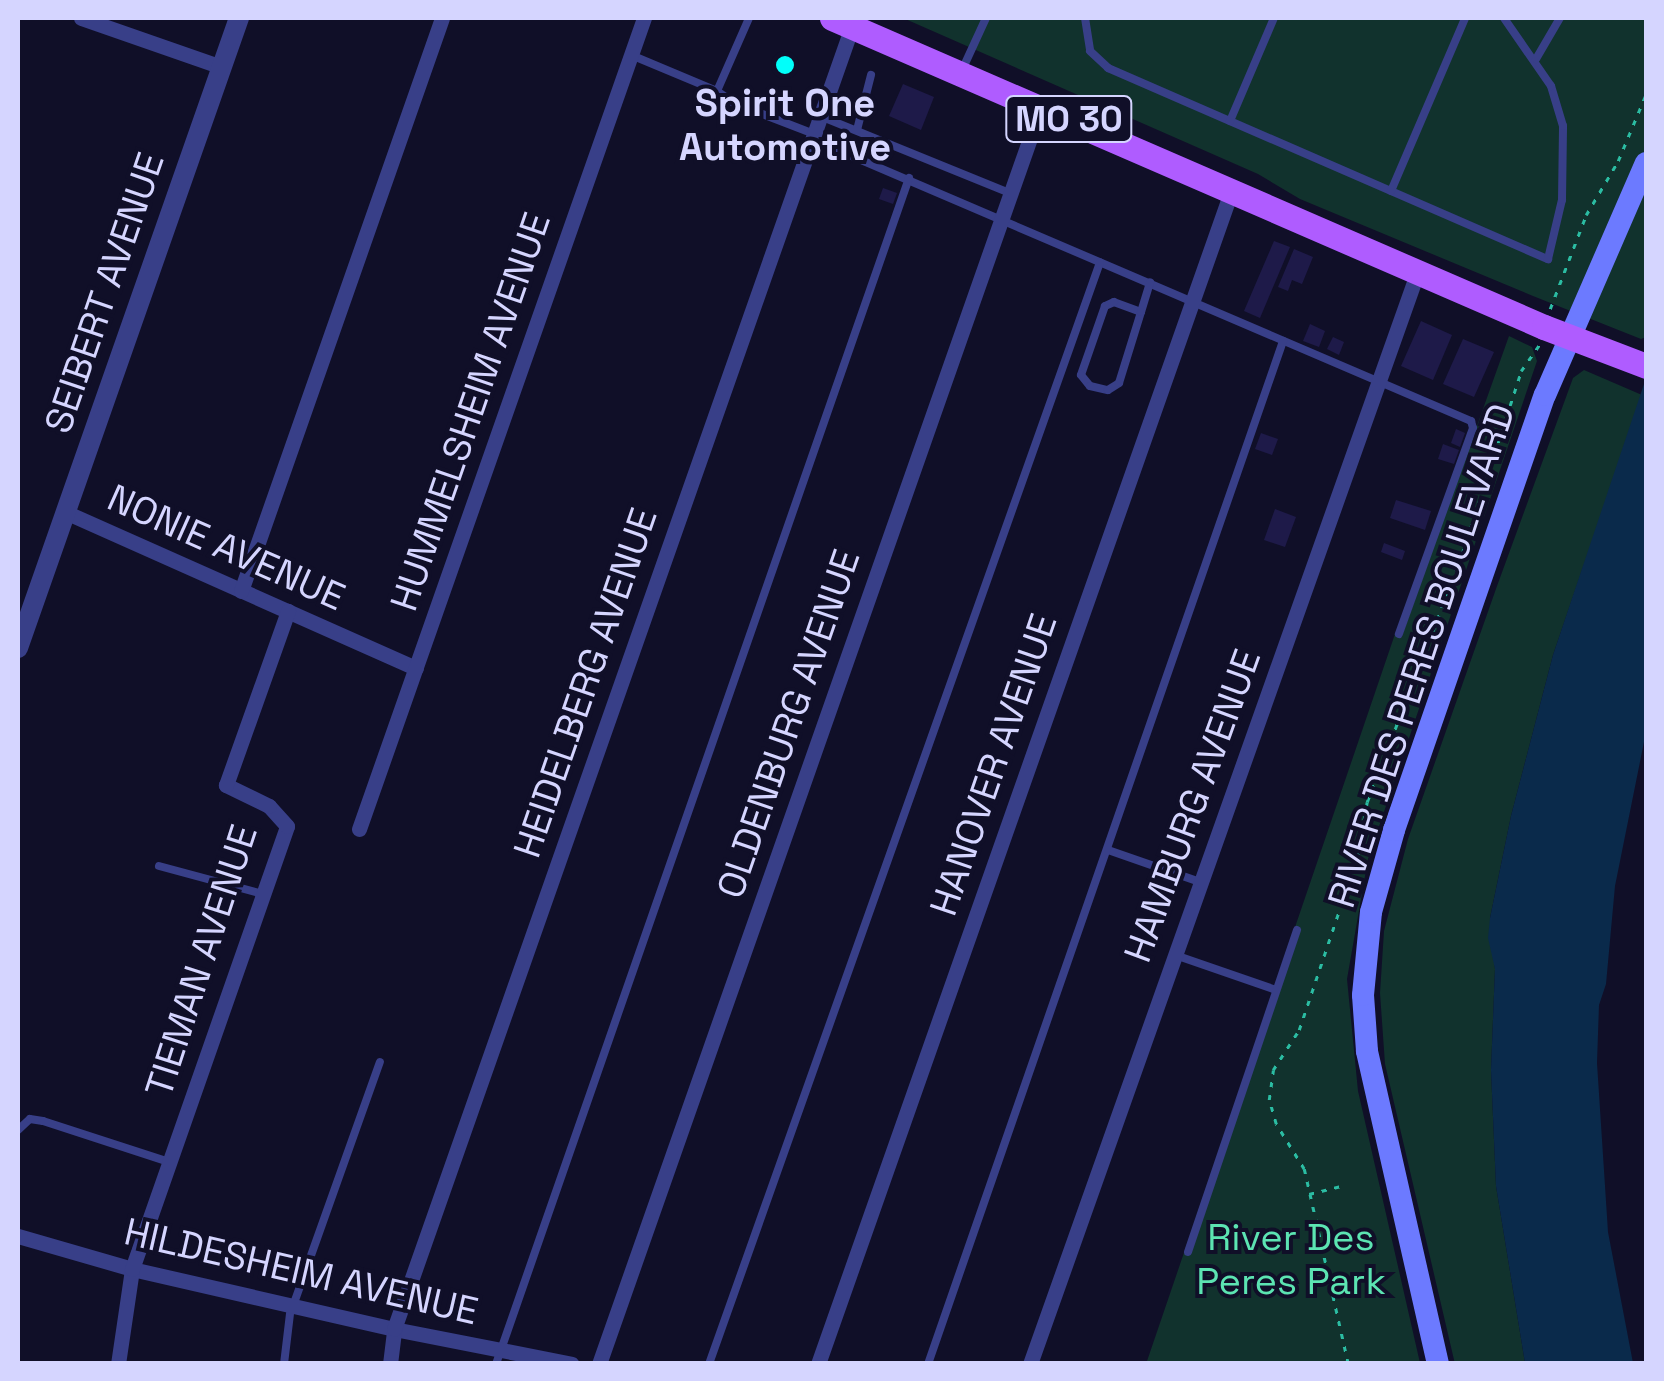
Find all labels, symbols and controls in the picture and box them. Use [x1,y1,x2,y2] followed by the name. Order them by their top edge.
[774,54,796,76] marker: Spirit One Automotive
[679,81,891,170] place label: Spirit One Automotive
[1004,89,1134,149] road number: MO 30
[35,146,175,440] street label: SEIBERT AVENUE
[381,207,561,617] street label: HUMMELSHEIM AVENUE
[1319,398,1525,914] street label: RIVER DES PERES BOULEVARD
[100,475,352,621] street label: NONIE AVENUE
[505,502,667,864] street label: HEIDELBERG AVENUE
[708,544,870,904] street label: OLDENBURG AVENUE
[921,608,1067,922] street label: HANOVER AVENUE
[1115,643,1271,969] street label: HAMBURG AVENUE
[136,819,268,1103] street label: TIEMAN AVENUE
[120,1209,482,1335] street label: HILDESHEIM AVENUE
[1196,1215,1386,1304] park label: River Des Peres Park

